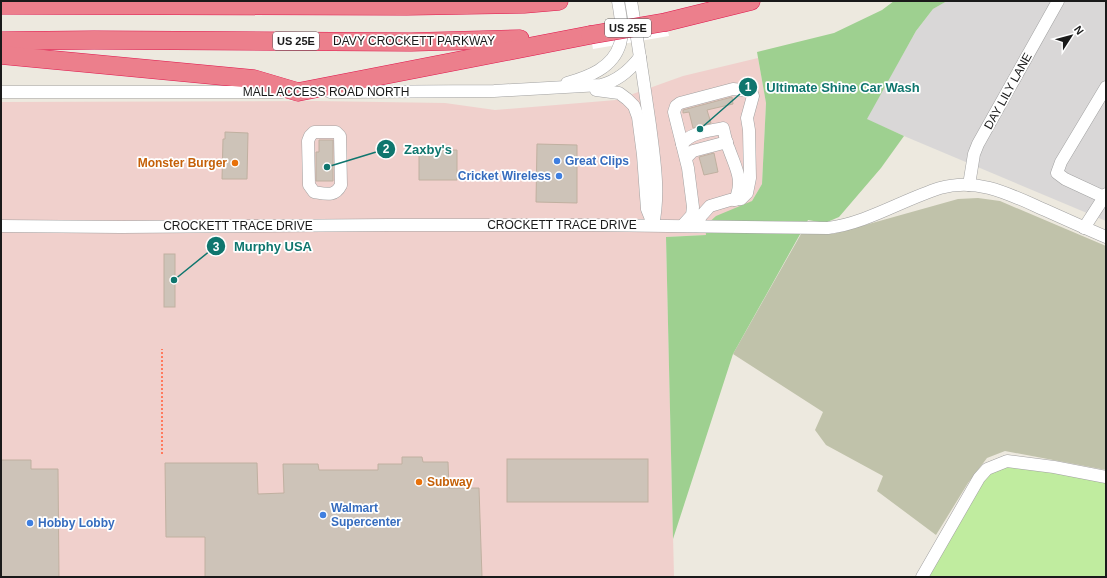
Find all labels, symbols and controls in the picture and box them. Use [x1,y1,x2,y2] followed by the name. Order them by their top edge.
[1051,16,1091,56] north arrow
[605,19,651,37] road number: US 25E
[1072,23,1086,37] text: N
[273,32,319,50] road number: US 25E
[333,34,495,48] street label: DAVY CROCKETT PARKWAY
[981,50,1035,132] street label: DAY LILY LANE
[738,75,928,100] callout: Ultimate Shine Car Wash
[745,80,752,94] text: 1
[766,80,920,95] text: Ultimate Shine Car Wash
[243,85,409,99] street label: MALL ACCESS ROAD NORTH
[376,137,460,162] callout: Zaxby's
[383,142,390,156] text: 2
[404,142,452,157] text: Zaxby's
[565,154,629,168] place label: Great Clips
[138,156,227,170] place label: Monster Burger
[552,156,562,166] marker: Great Clips
[230,158,240,168] marker: Monster Burger
[458,169,551,183] place label: Cricket Wireless
[554,171,564,181] marker: Cricket Wireless
[487,218,637,232] street label: CROCKETT TRACE DRIVE
[163,219,313,233] street label: CROCKETT TRACE DRIVE
[206,234,320,259] callout: Murphy USA
[234,239,313,254] text: Murphy USA
[213,240,220,254] text: 3
[427,475,473,489] place label: Subway
[414,477,424,487] marker: Subway
[331,501,401,529] place label: Walmart Supercenter
[318,510,328,520] marker: Walmart Supercenter
[38,516,115,530] place label: Hobby Lobby
[25,518,35,528] marker: Hobby Lobby

